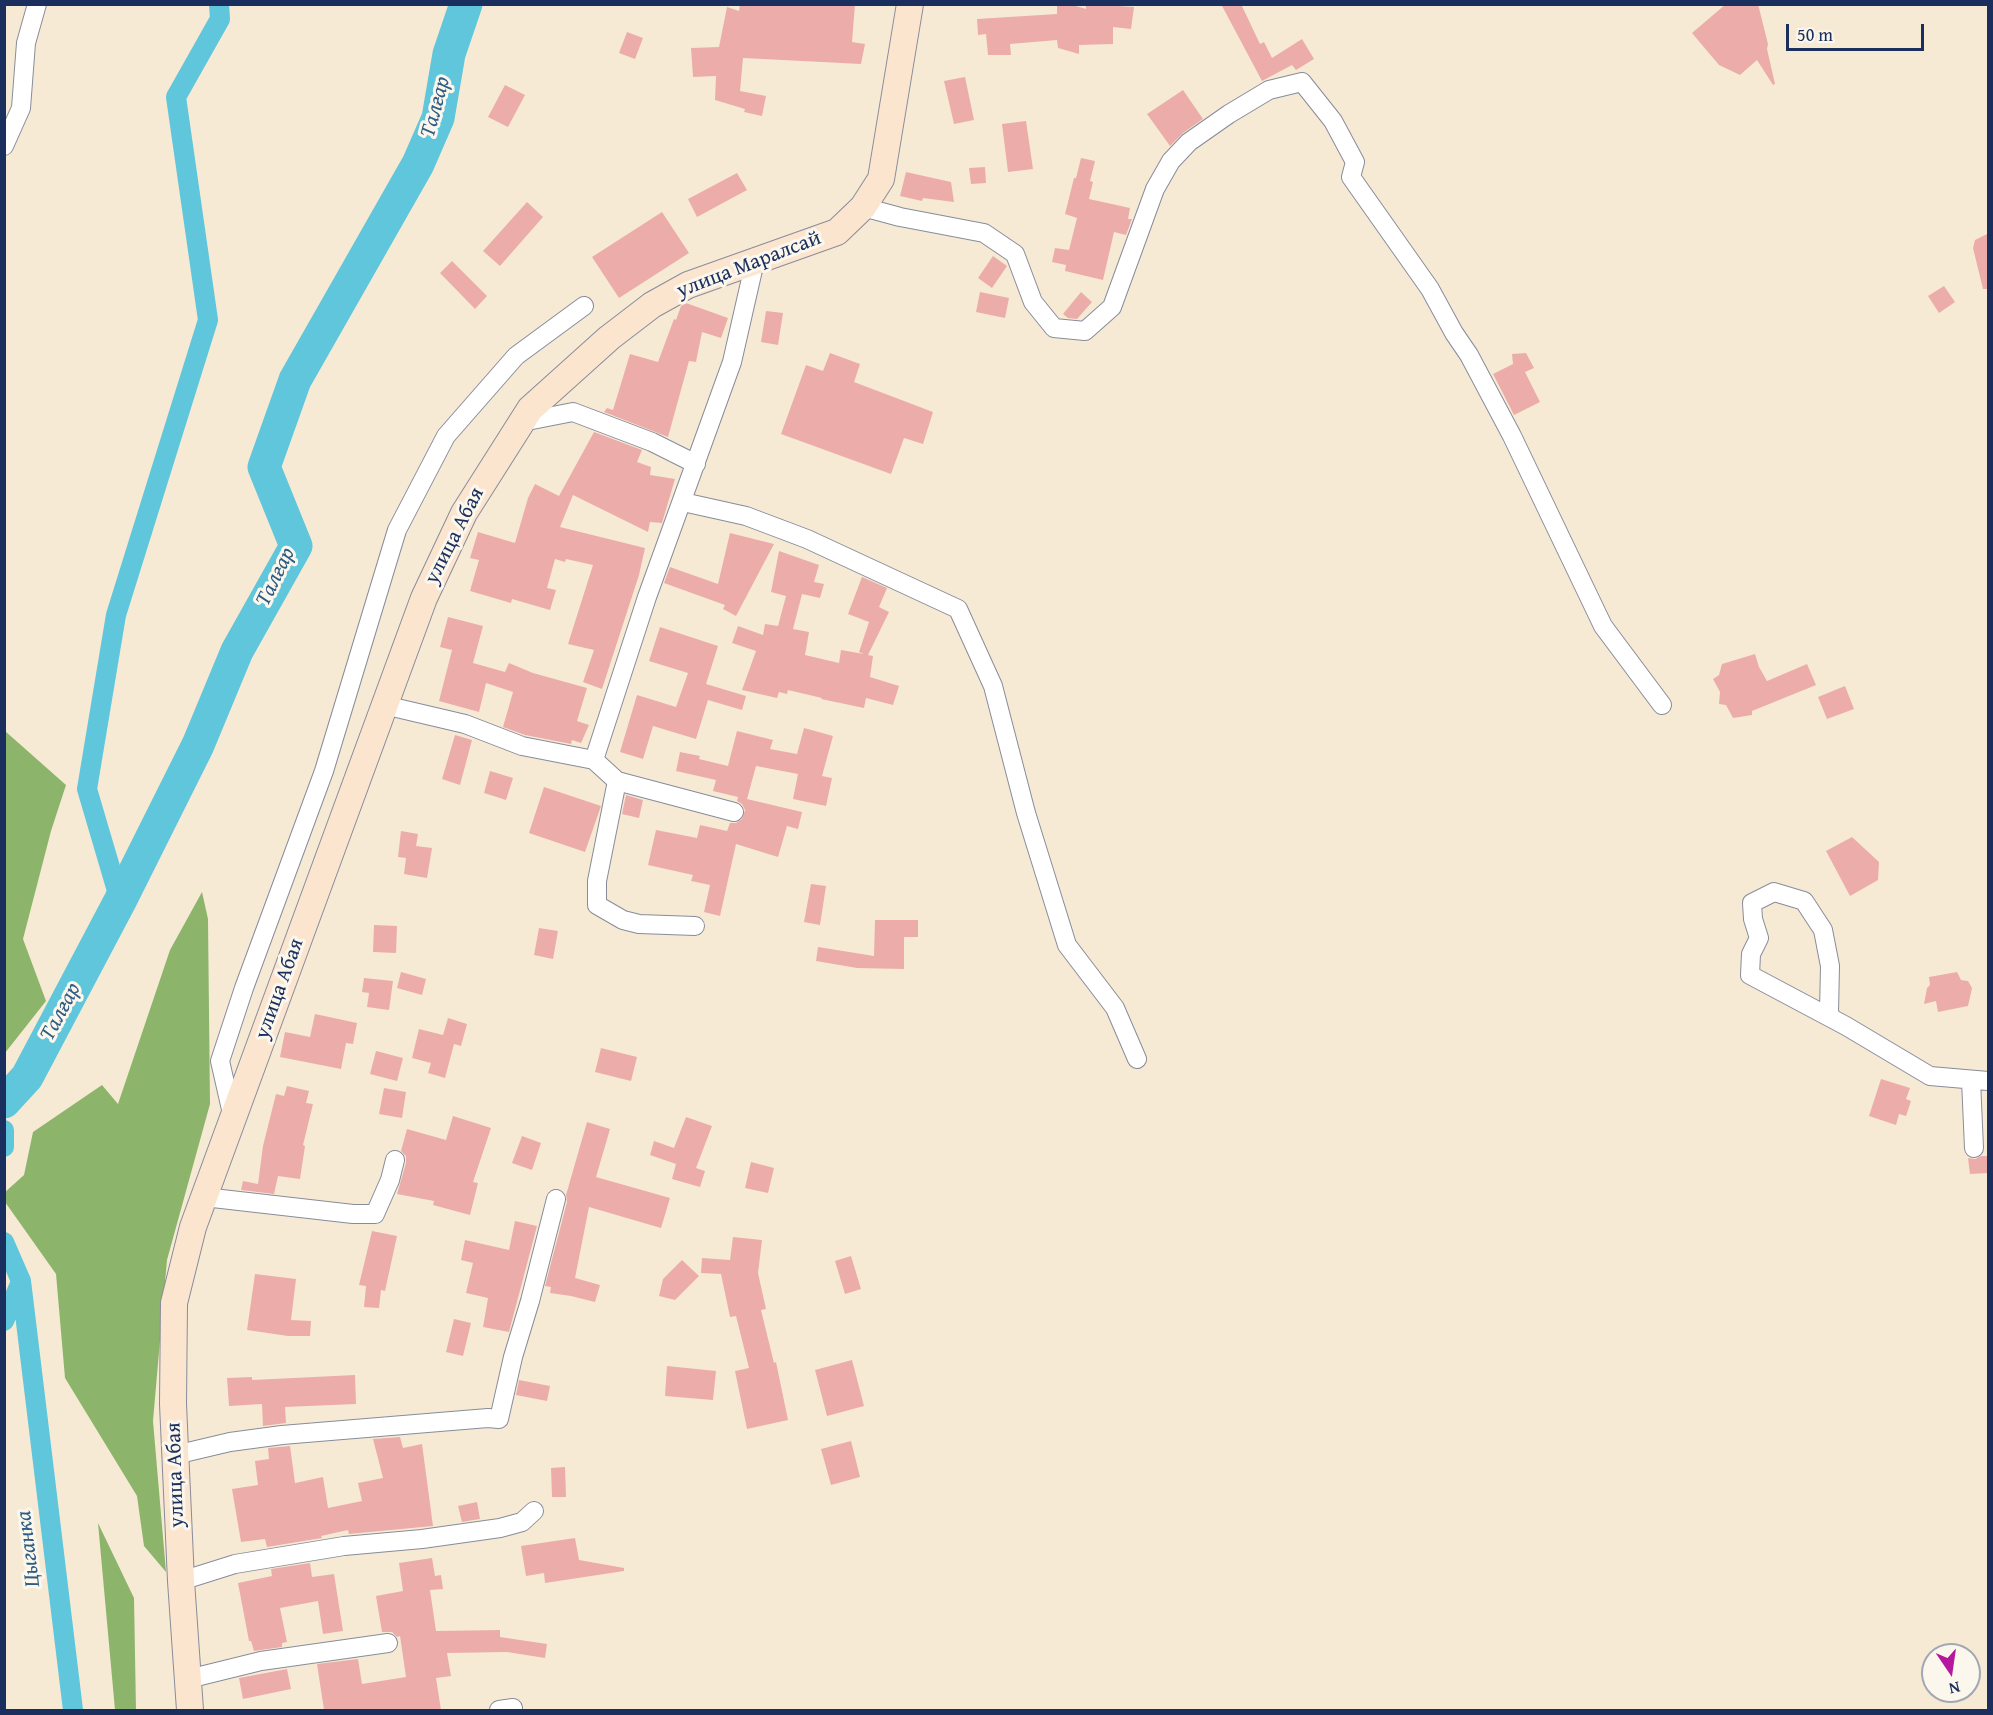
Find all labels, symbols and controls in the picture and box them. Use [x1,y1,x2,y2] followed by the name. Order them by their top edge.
[1789,12,1927,50] scale bar
[1797,21,1833,48] text: 50 m
[415,74,457,140] water label: Талғар
[673,226,825,304] street label: улица Маралсай
[420,483,490,589] street label: улица Абая
[251,543,301,611] water label: Талғар
[250,935,310,1043] street label: улица Абая
[35,978,87,1046] water label: Талғар
[162,1422,190,1528] street label: улица Абая
[11,1509,47,1589] water label: Цыганка
[1921,1643,1981,1703] north arrow
[1947,1676,1963,1701] text: N

